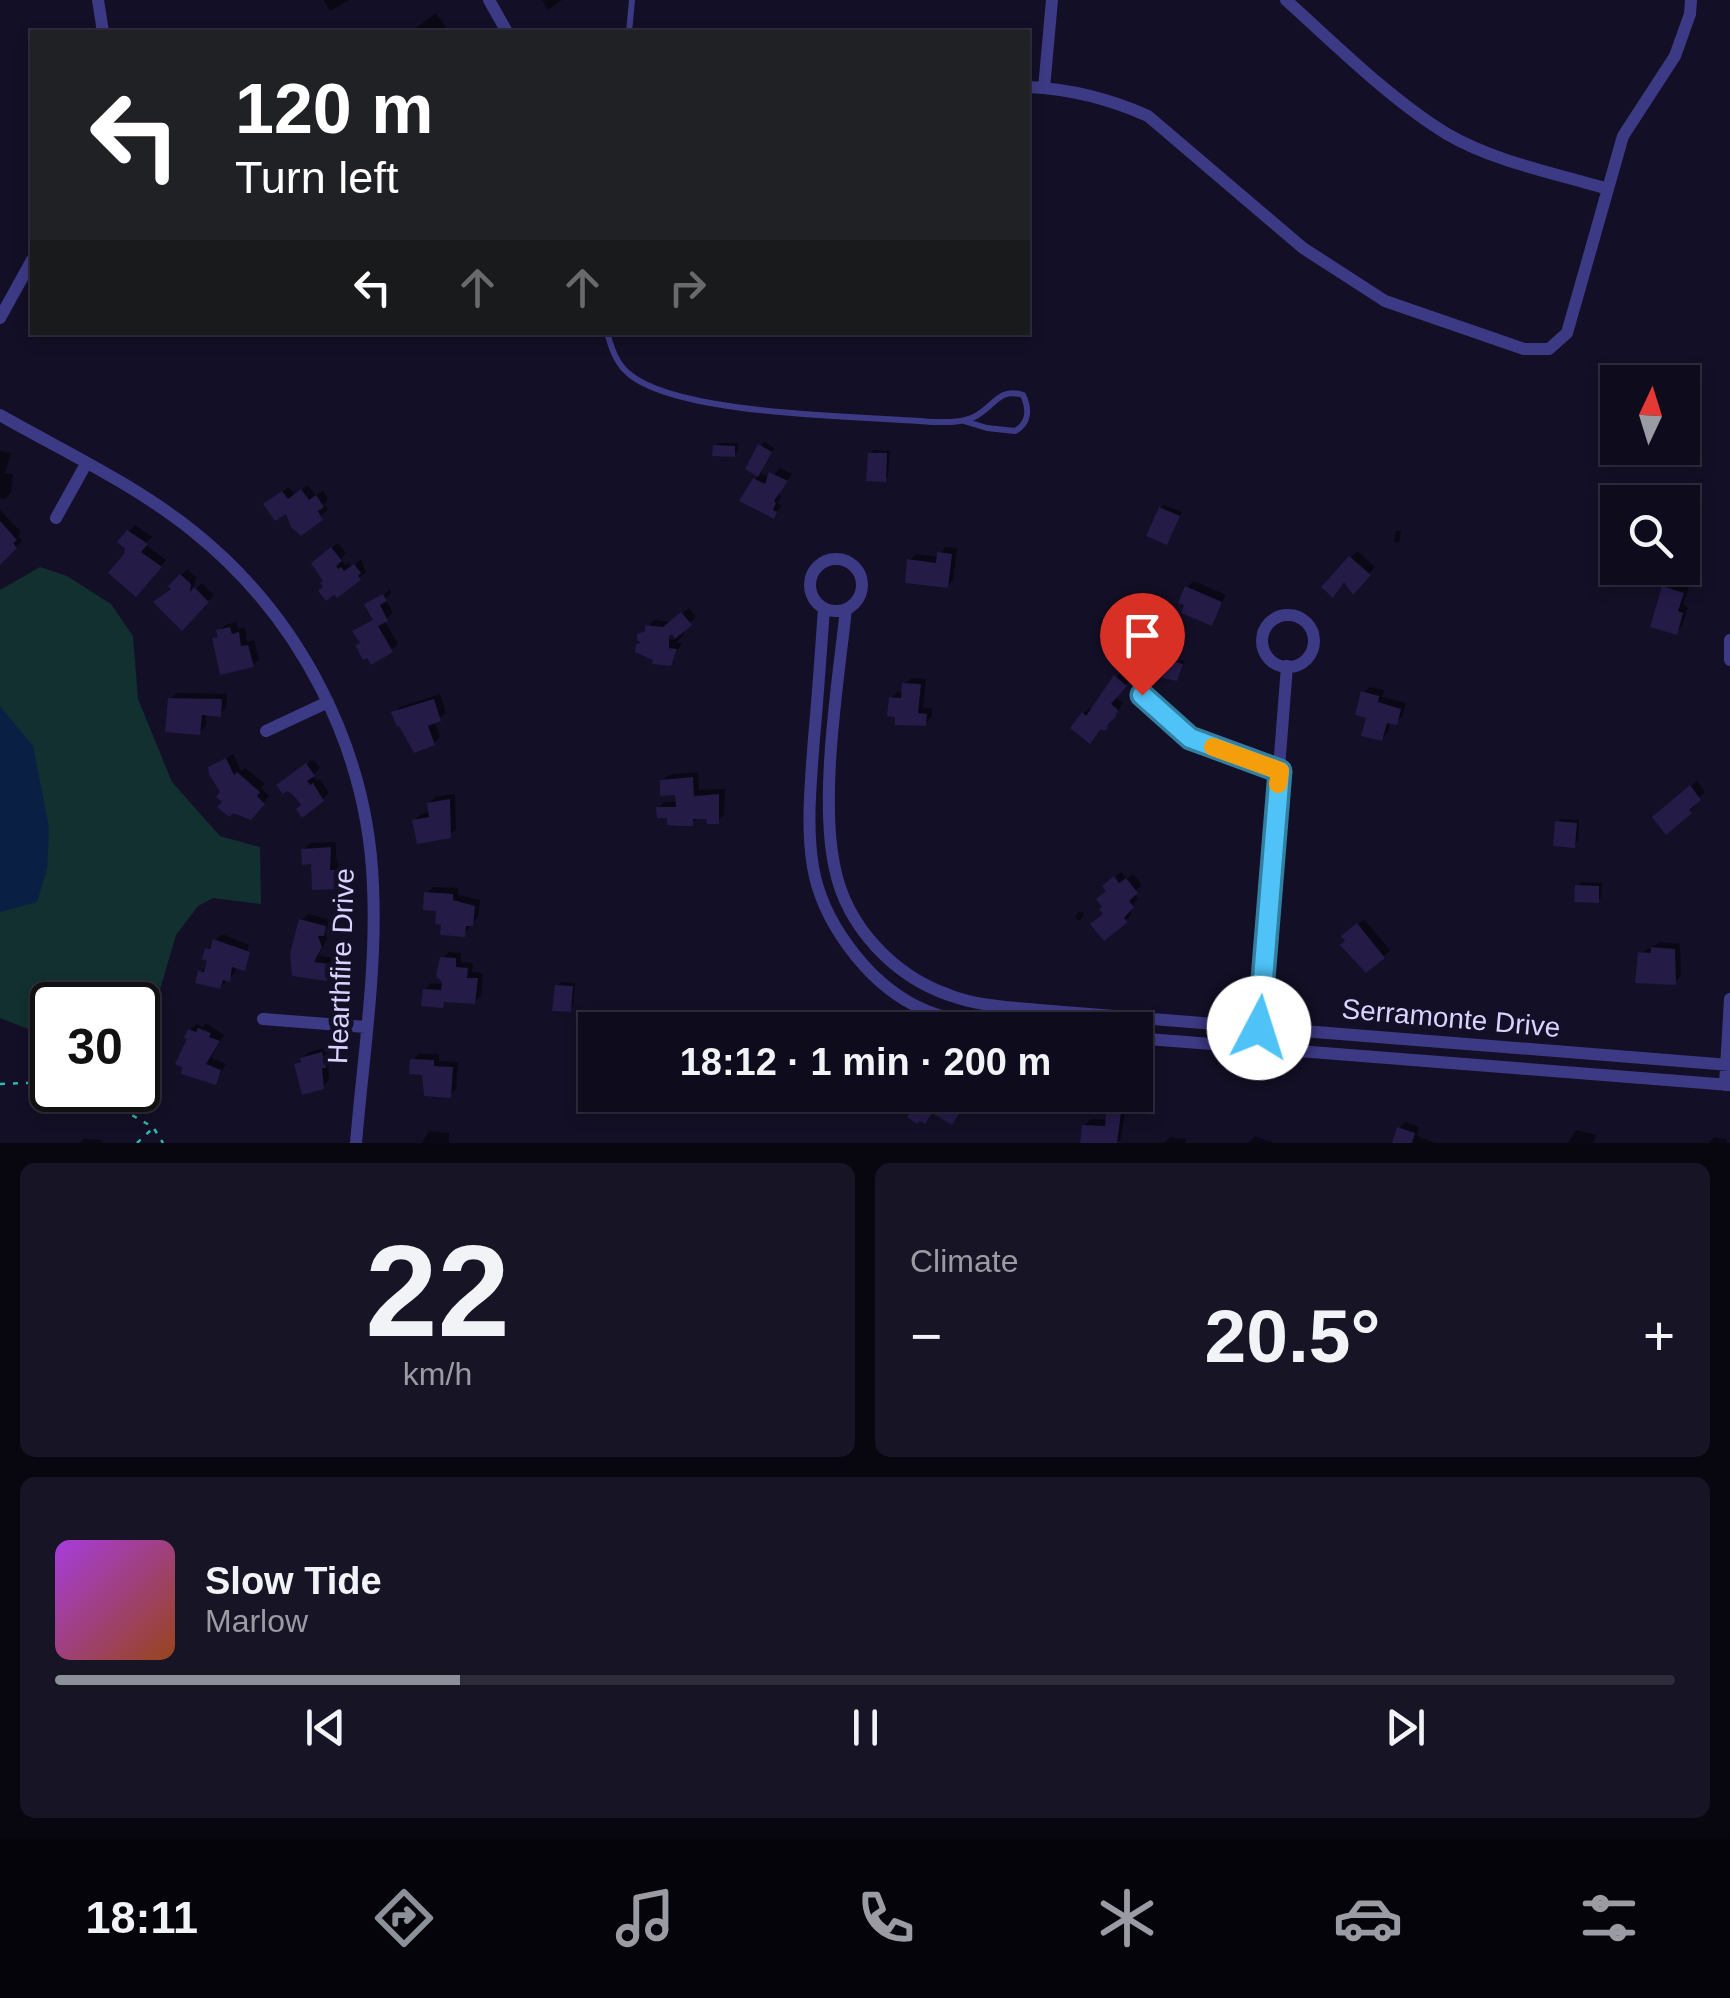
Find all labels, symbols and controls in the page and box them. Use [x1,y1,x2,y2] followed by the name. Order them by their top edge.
[70,70,200,200] icon: left
[235,70,433,148] text: 120 m
[235,152,398,203] text: Turn left
[345,260,400,315] icon: left
[450,260,505,315] icon: ahead
[555,260,610,315] icon: ahead
[660,260,715,315] icon: right
[1600,365,1700,465] north arrow
[1600,365,1700,585] map controls
[1600,485,1700,585] button: search
[1100,593,1185,696] pin
[1115,608,1170,663] icon: arrive
[322,867,360,1065] street label: Hearthfire Drive
[1207,976,1311,1080] position arrow
[30,982,160,1112] speed limit sign: 30
[1340,993,1562,1043] street label: Serramonte Drive
[680,1041,1051,1083] text: 18:12 · 1 min · 200 m
[365,1218,510,1364] text: 22
[910,1243,1018,1279] text: Climate
[1205,1294,1380,1378] text: 20.5°
[910,1305,942,1367] text: −
[1643,1305,1675,1367] text: +
[403,1356,472,1392] text: km/h
[205,1560,382,1602] text: Slow Tide
[205,1603,308,1639] text: Marlow
[298,1700,353,1755] icon: previous
[838,1700,893,1755] icon: pause
[1378,1700,1433,1755] icon: next
[369,1883,439,1953] icon: directions
[610,1883,680,1953] icon: music
[851,1883,921,1953] icon: phone
[1092,1883,1162,1953] icon: climate
[1333,1883,1403,1953] icon: car
[1574,1883,1644,1953] icon: filters
[86,1892,198,1943] text: 18:11

